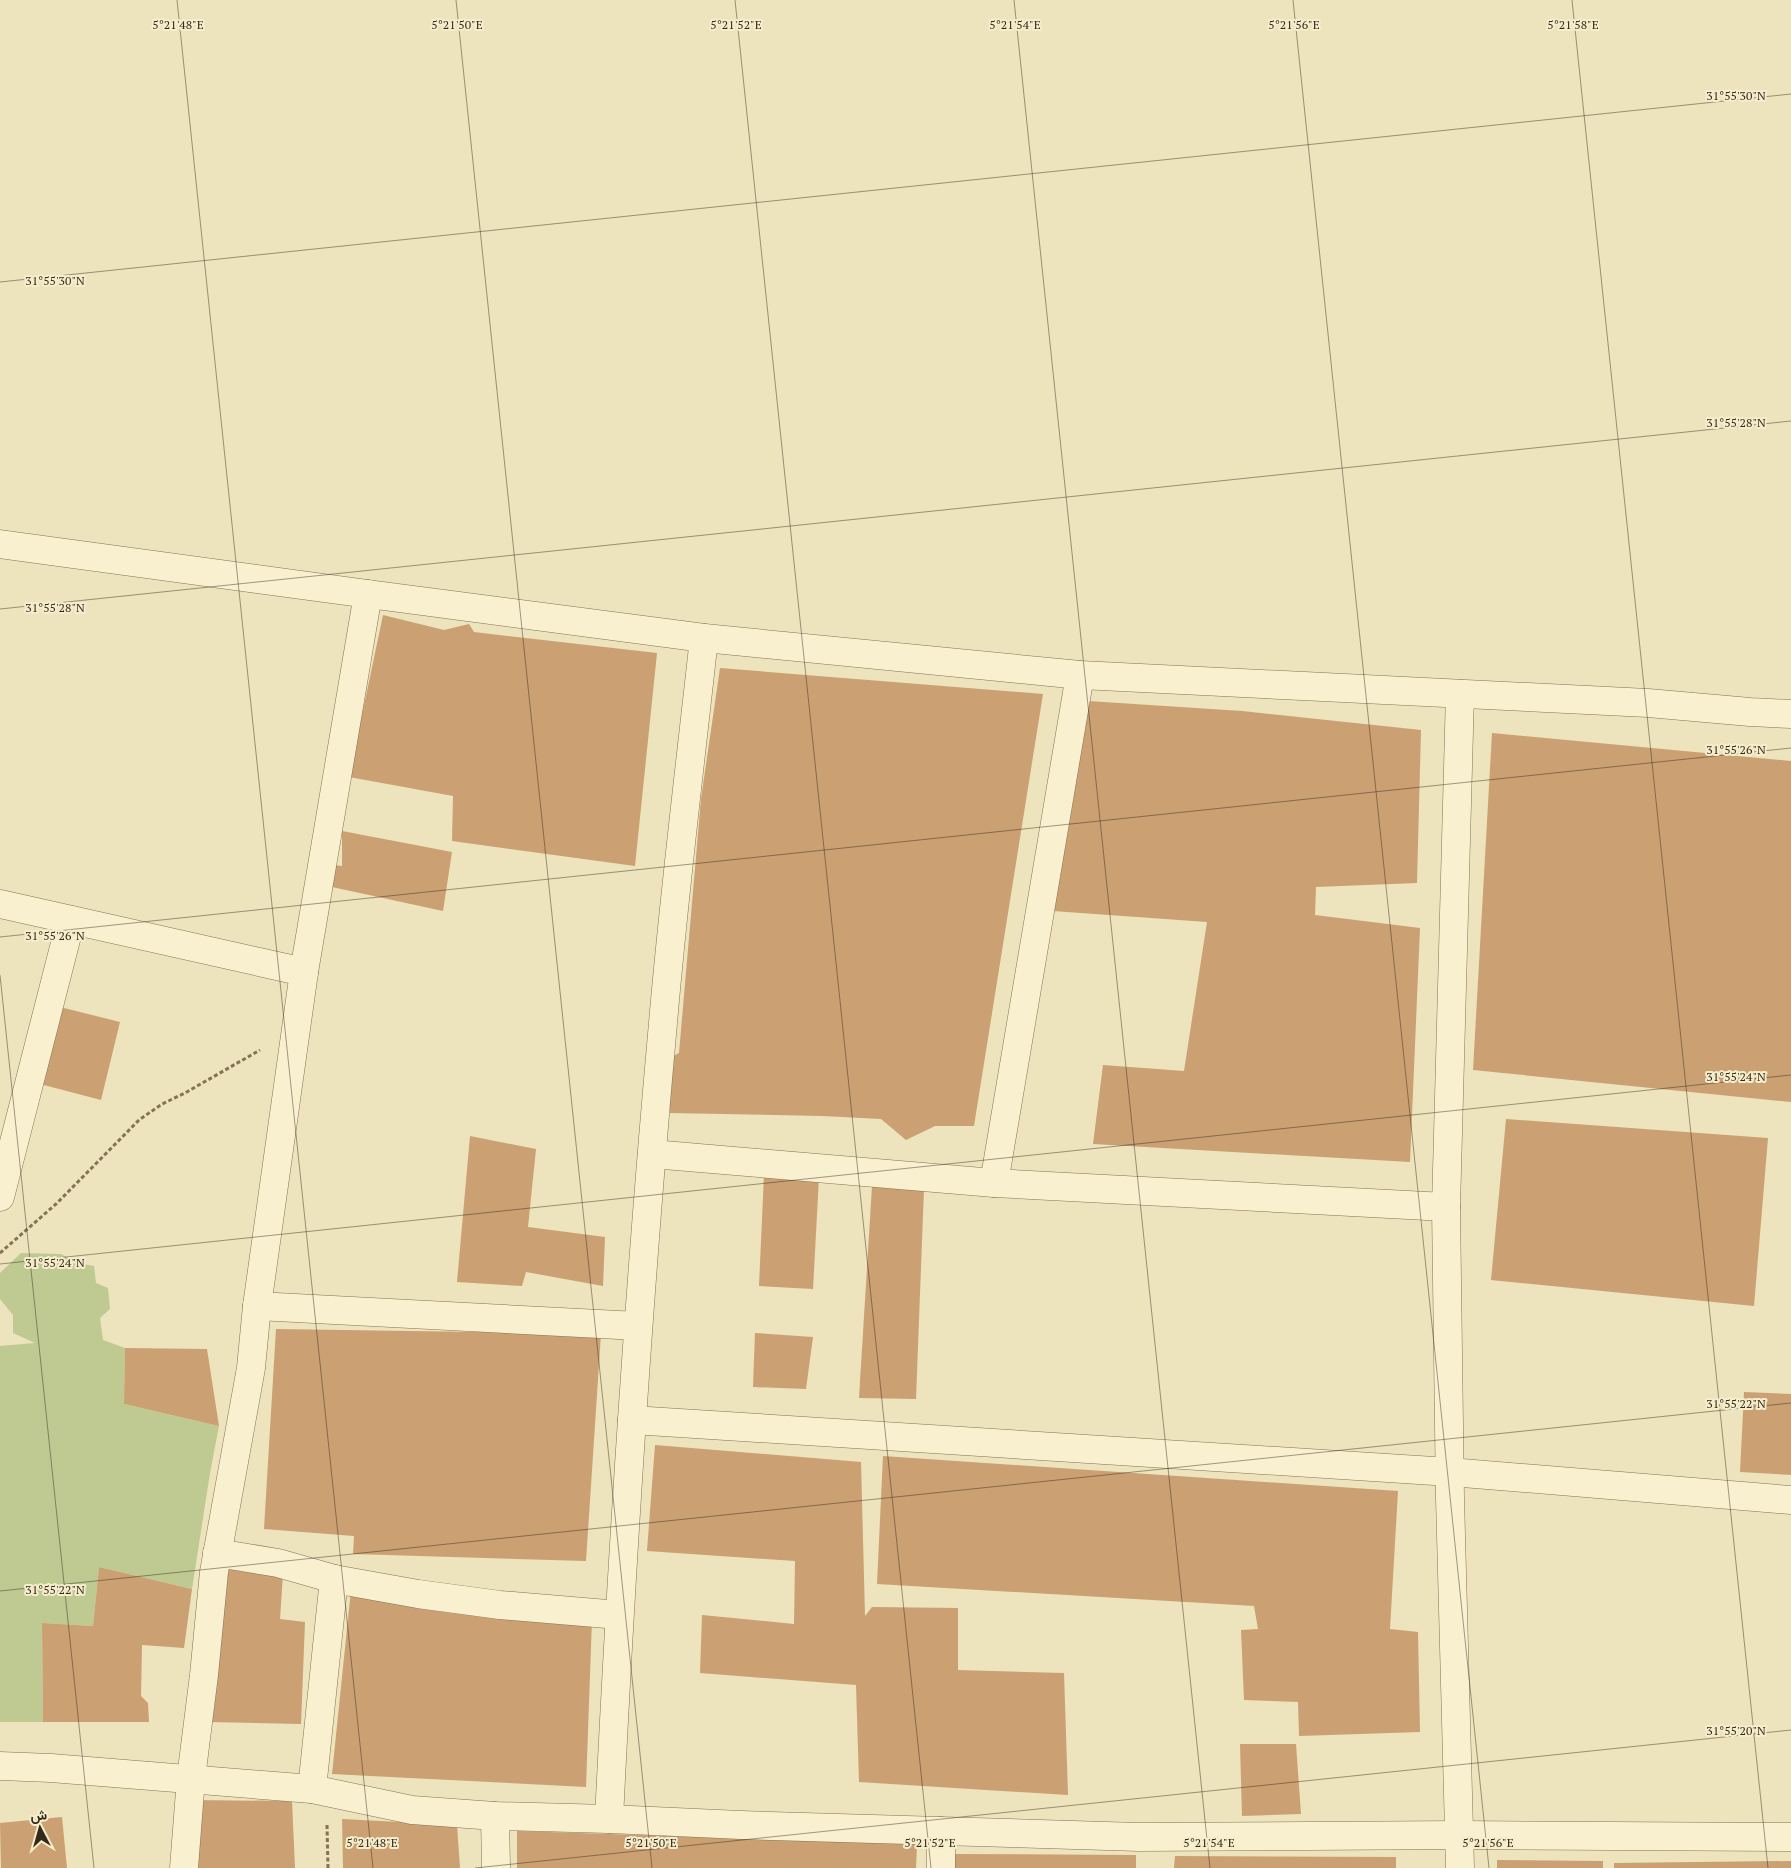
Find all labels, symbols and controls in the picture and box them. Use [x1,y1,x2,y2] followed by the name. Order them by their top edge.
[152,17,204,32] text: 5°21'48"E
[431,17,483,32] text: 5°21'50"E
[710,17,762,32] text: 5°21'52"E
[989,17,1041,32] text: 5°21'54"E
[1268,17,1320,32] text: 5°21'56"E
[1547,17,1599,32] text: 5°21'58"E
[1706,88,1766,103] text: 31°55'30"N
[25,273,85,288] text: 31°55'30"N
[1706,415,1766,430] text: 31°55'28"N
[25,600,85,615] text: 31°55'28"N
[1706,742,1766,757] text: 31°55'26"N
[25,928,85,943] text: 31°55'26"N
[1706,1069,1766,1084] text: 31°55'24"N
[25,1255,85,1270] text: 31°55'24"N
[1706,1396,1766,1411] text: 31°55'22"N
[25,1582,85,1597] text: 31°55'22"N
[1706,1723,1766,1738] text: 31°55'20"N
[15,1803,65,1853] north arrow
[29,1804,48,1825] text: ش
[346,1835,398,1850] text: 5°21'48"E
[625,1835,677,1850] text: 5°21'50"E
[904,1835,956,1850] text: 5°21'52"E
[1183,1835,1235,1850] text: 5°21'54"E
[1462,1835,1514,1850] text: 5°21'56"E

